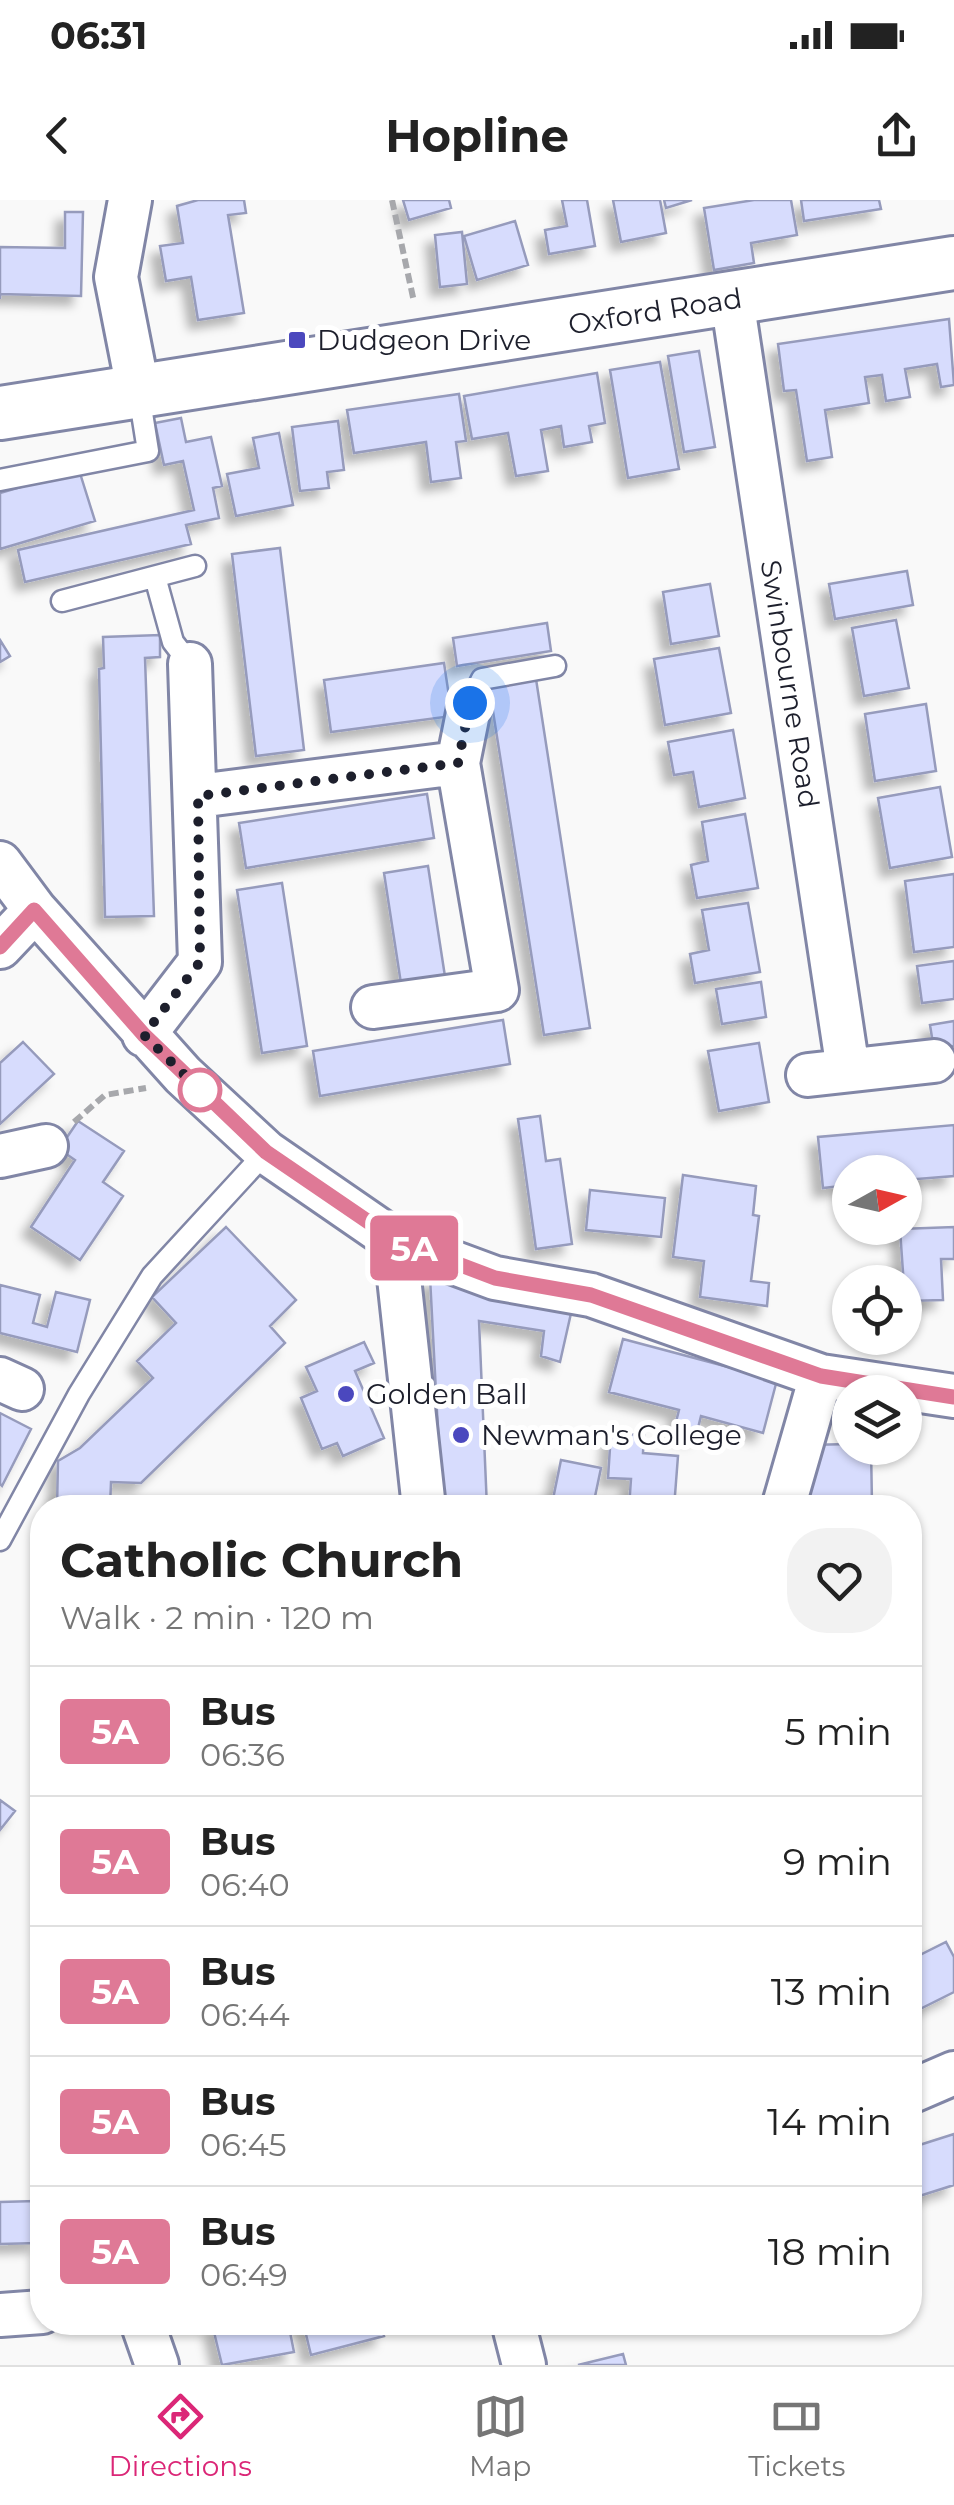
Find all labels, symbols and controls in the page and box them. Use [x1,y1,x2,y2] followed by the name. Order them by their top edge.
[50,12,147,59] text: 06:31
[30,108,85,163] icon: back
[385,108,569,163] text: Hopline
[869,108,924,163] icon: share
[566,280,744,342] street label: Oxford Road
[317,323,531,357] place label: Dudgeon Drive
[286,329,308,351] marker: Dudgeon Drive
[754,558,826,810] street label: Swinbourne Road
[445,678,495,728] your location
[179,1069,221,1111] unlabelled marker
[832,1155,922,1245] north arrow
[832,1155,922,1465] map controls
[369,1216,459,1280] line badge: 5A
[390,1227,438,1270] text: 5A
[832,1265,922,1355] button: locate
[832,1375,922,1465] button: layers
[366,1377,528,1411] place label: Golden Ball
[335,1383,357,1405] marker: Golden Ball
[481,1418,742,1452] place label: Newman's College
[450,1424,472,1446] marker: Newman's College
[787,1528,892,1633] button: heart
[60,1531,463,1589] text: Catholic Church
[60,1598,374,1637] text: Walk · 2 min · 120 m
[200,1688,275,1735] text: Bus
[784,1708,892,1755] text: 5 min
[91,1710,139,1753] text: 5A
[200,1735,285,1774] text: 06:36
[200,1818,275,1865] text: Bus
[783,1838,892,1885] text: 9 min
[91,1840,139,1883] text: 5A
[200,1865,290,1904] text: 06:40
[200,1948,275,1995] text: Bus
[771,1968,892,2015] text: 13 min
[91,1970,139,2013] text: 5A
[200,1995,290,2034] text: 06:44
[200,2078,275,2125] text: Bus
[767,2098,892,2145] text: 14 min
[91,2100,139,2143] text: 5A
[200,2125,287,2164] text: 06:45
[200,2208,275,2255] text: Bus
[768,2228,892,2275] text: 18 min
[91,2230,139,2273] text: 5A
[200,2255,288,2294] text: 06:49
[109,2389,252,2483] tab: Directions
[469,2389,531,2483] tab: Map
[748,2389,845,2483] tab: Tickets

